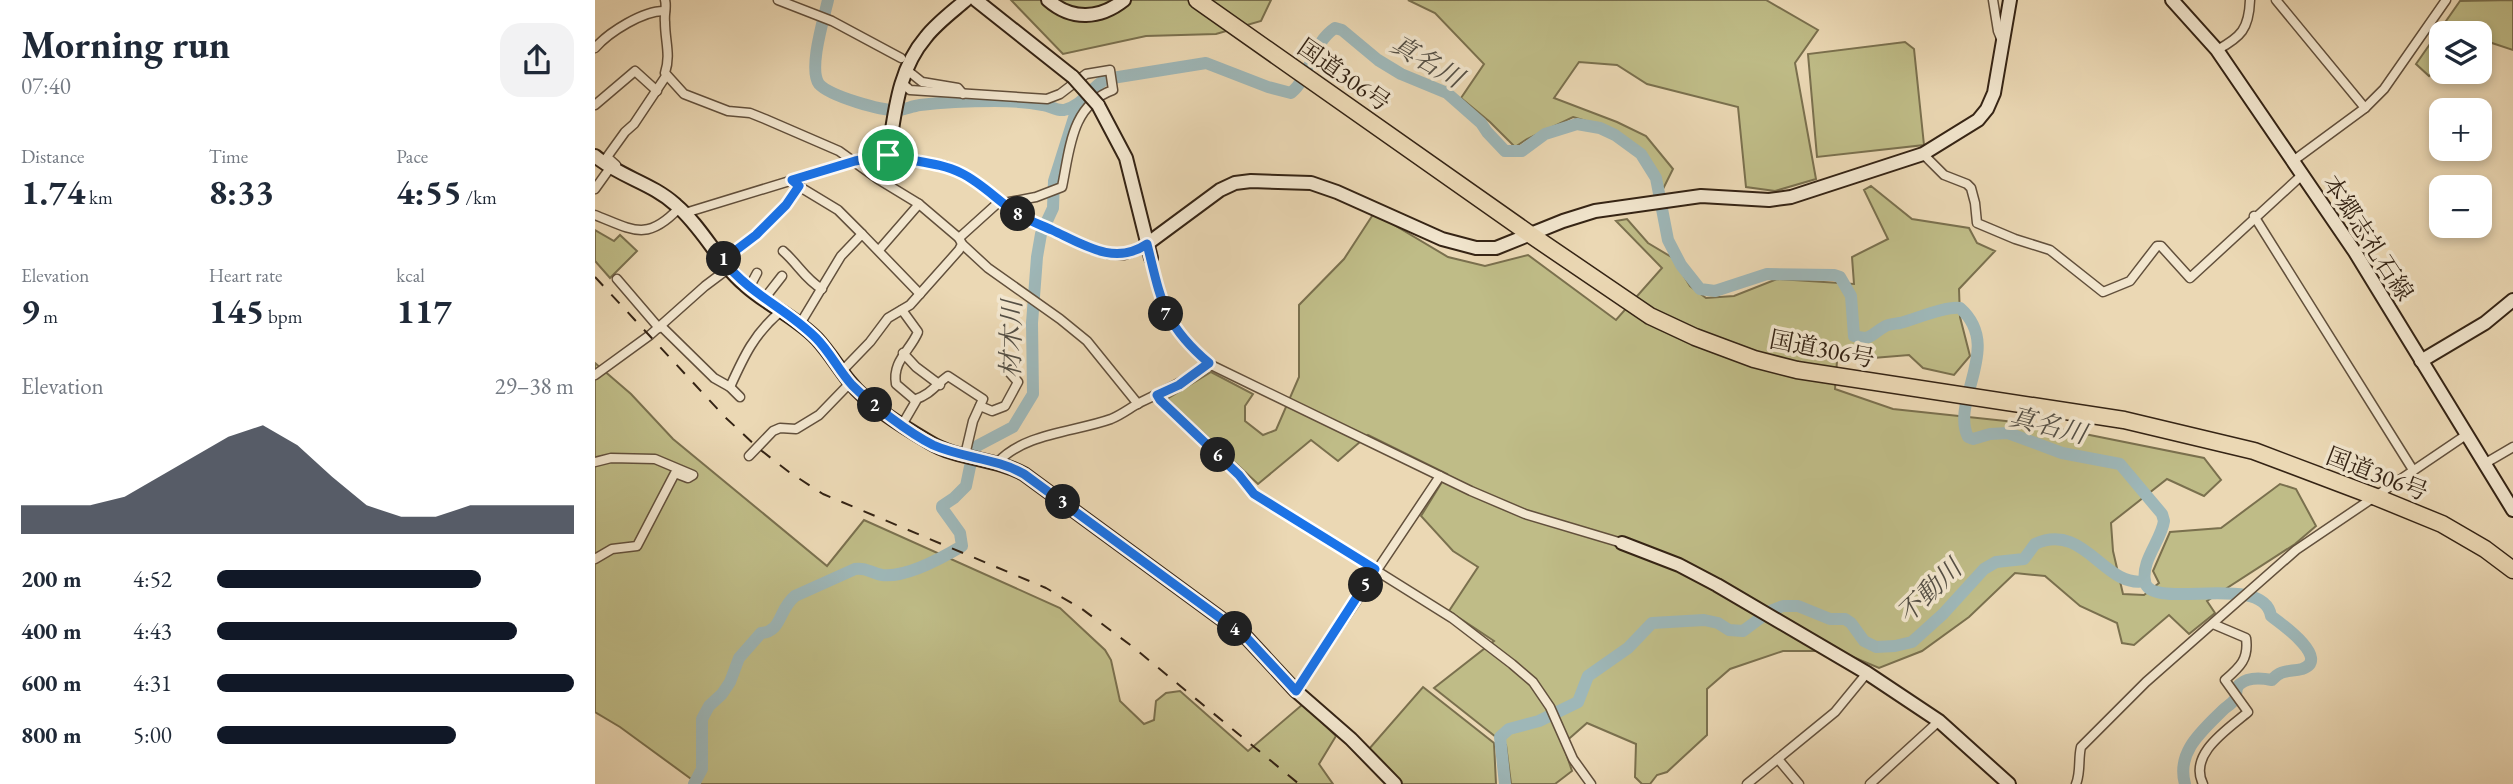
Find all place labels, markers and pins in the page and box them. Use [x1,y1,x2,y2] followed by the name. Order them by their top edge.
[858,125,918,185] pin
[1001,196,1035,232] pin: 8
[706,242,741,276] pin: 1
[1149,296,1183,332] pin: 7
[857,388,893,422] pin: 2
[1201,438,1235,472] pin: 6
[1045,484,1081,520] pin: 3
[1349,568,1383,602] pin: 5
[1217,612,1253,646] pin: 4

